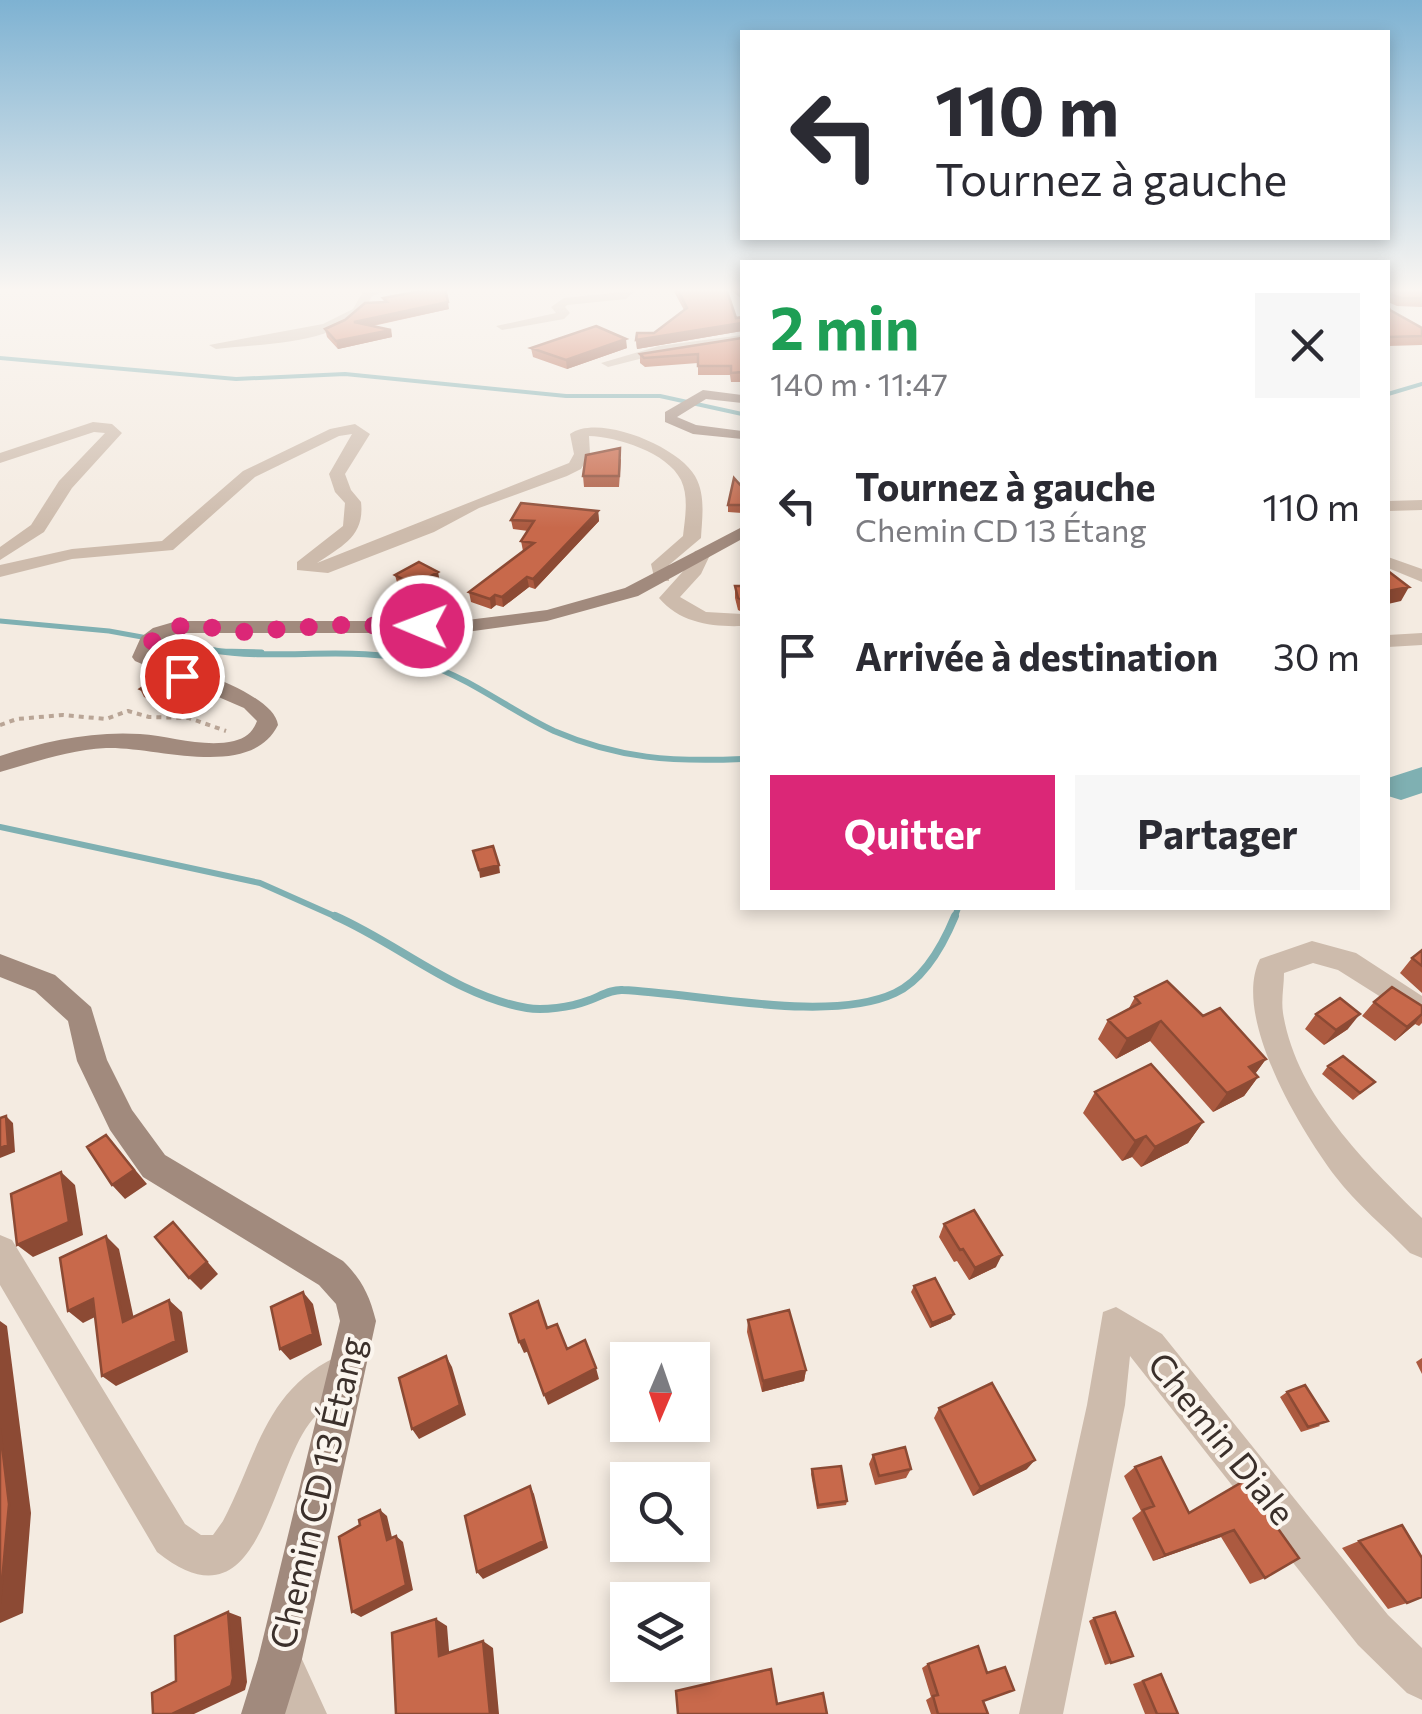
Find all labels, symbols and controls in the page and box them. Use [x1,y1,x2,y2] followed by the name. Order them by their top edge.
[935,65,1119,150] text: 110 m
[770,70,900,200] icon: left
[935,150,1287,205] text: Tournez à gauche
[770,289,919,362] text: 2 min
[1255,293,1360,398] button: close
[770,363,948,403] text: 140 m · 11:47
[855,462,1156,509] text: Tournez à gauche
[770,478,825,533] icon: left
[1262,482,1360,529] text: 110 m
[855,509,1147,549] text: Chemin CD 13 Étang
[370,574,474,678] position arrow
[770,628,825,683] icon: arrive
[855,632,1218,679] text: Arrivée à destination
[1273,632,1360,679] text: 30 m
[140,634,225,719] pin
[155,649,210,704] icon: arrive
[770,775,1055,890] button: Quitter
[1075,775,1360,890] button: Partager
[259,1332,372,1653] street label: Chemin CD 13 Étang
[610,1342,710,1442] north arrow
[610,1342,710,1682] map controls
[1140,1343,1305,1532] street label: Chemin Diale
[610,1462,710,1562] button: search
[610,1582,710,1682] button: layers

